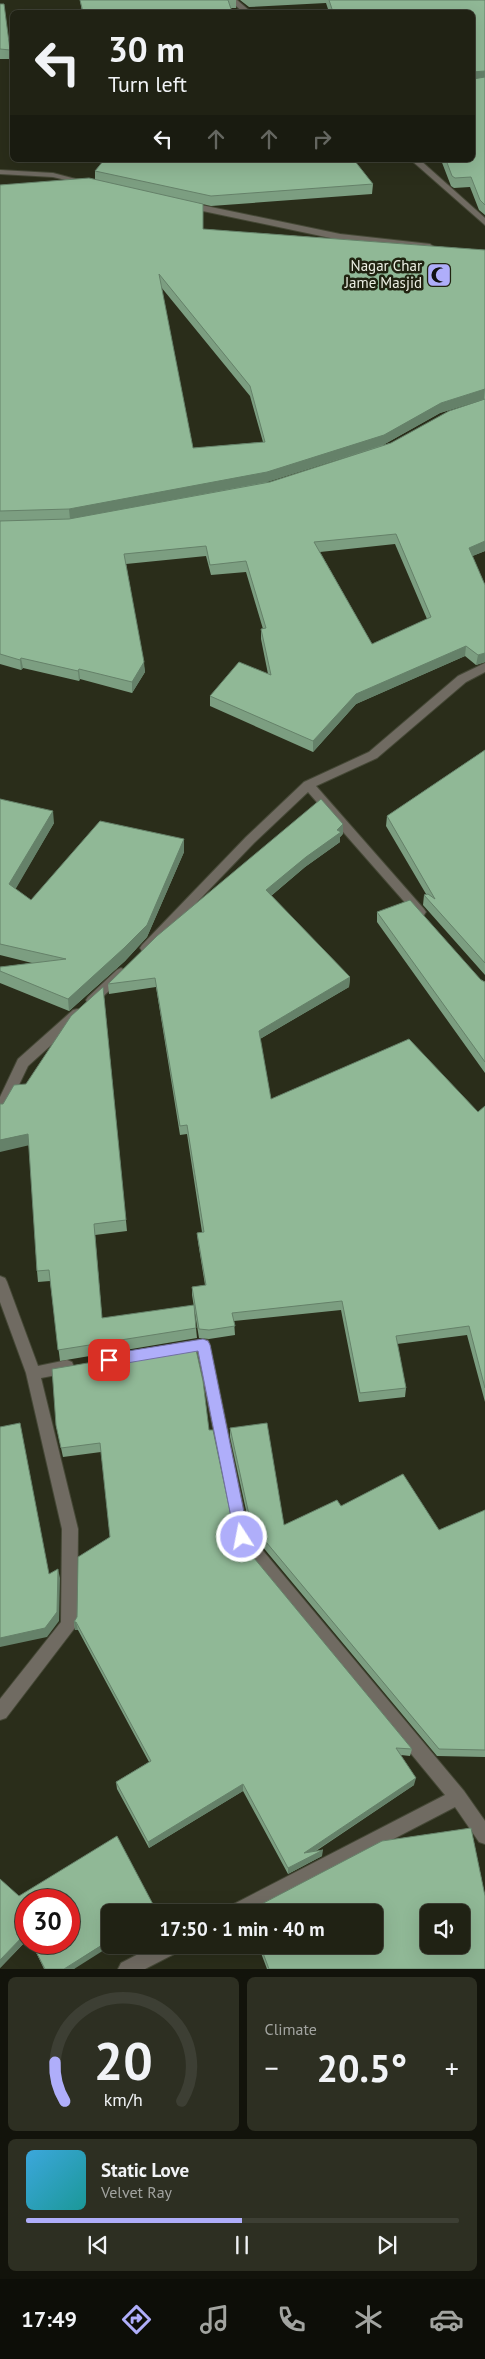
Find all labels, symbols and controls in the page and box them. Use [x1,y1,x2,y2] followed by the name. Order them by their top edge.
[108,26,185,72] text: 30 m
[25,30,90,95] icon: left
[108,70,187,98] text: Turn left
[149,125,177,153] icon: left
[202,125,230,153] icon: ahead
[255,125,283,153] icon: ahead
[308,125,336,153] icon: right
[344,256,422,292] place label: Nagar Char Jame Masjid
[426,262,452,288] mosque icon: Nagar Char Jame Masjid
[88,1339,130,1381] pin
[95,1346,123,1374] icon: arrive
[215,1510,267,1562] position arrow
[15,1889,80,1954] speed limit sign: 30
[420,1904,470,1954] map controls
[420,1904,470,1954] button: sound
[159,1917,325,1941] text: 17:50 · 1 min · 40 m
[265,2019,317,2039] text: Climate
[94,2027,153,2094] text: 20
[316,2043,407,2092] text: 20.5°
[265,2049,279,2086] text: −
[445,2049,459,2086] text: +
[104,2088,143,2111] text: km/h
[101,2158,189,2182] text: Static Love
[101,2182,172,2202] text: Velvet Ray
[84,2231,112,2259] icon: previous
[228,2231,256,2259] icon: pause
[373,2231,401,2259] icon: next
[119,2302,154,2337] icon: directions
[197,2302,232,2337] icon: music
[274,2302,309,2337] icon: phone
[351,2302,386,2337] icon: climate
[429,2302,464,2337] icon: car
[21,2305,77,2333] text: 17:49

